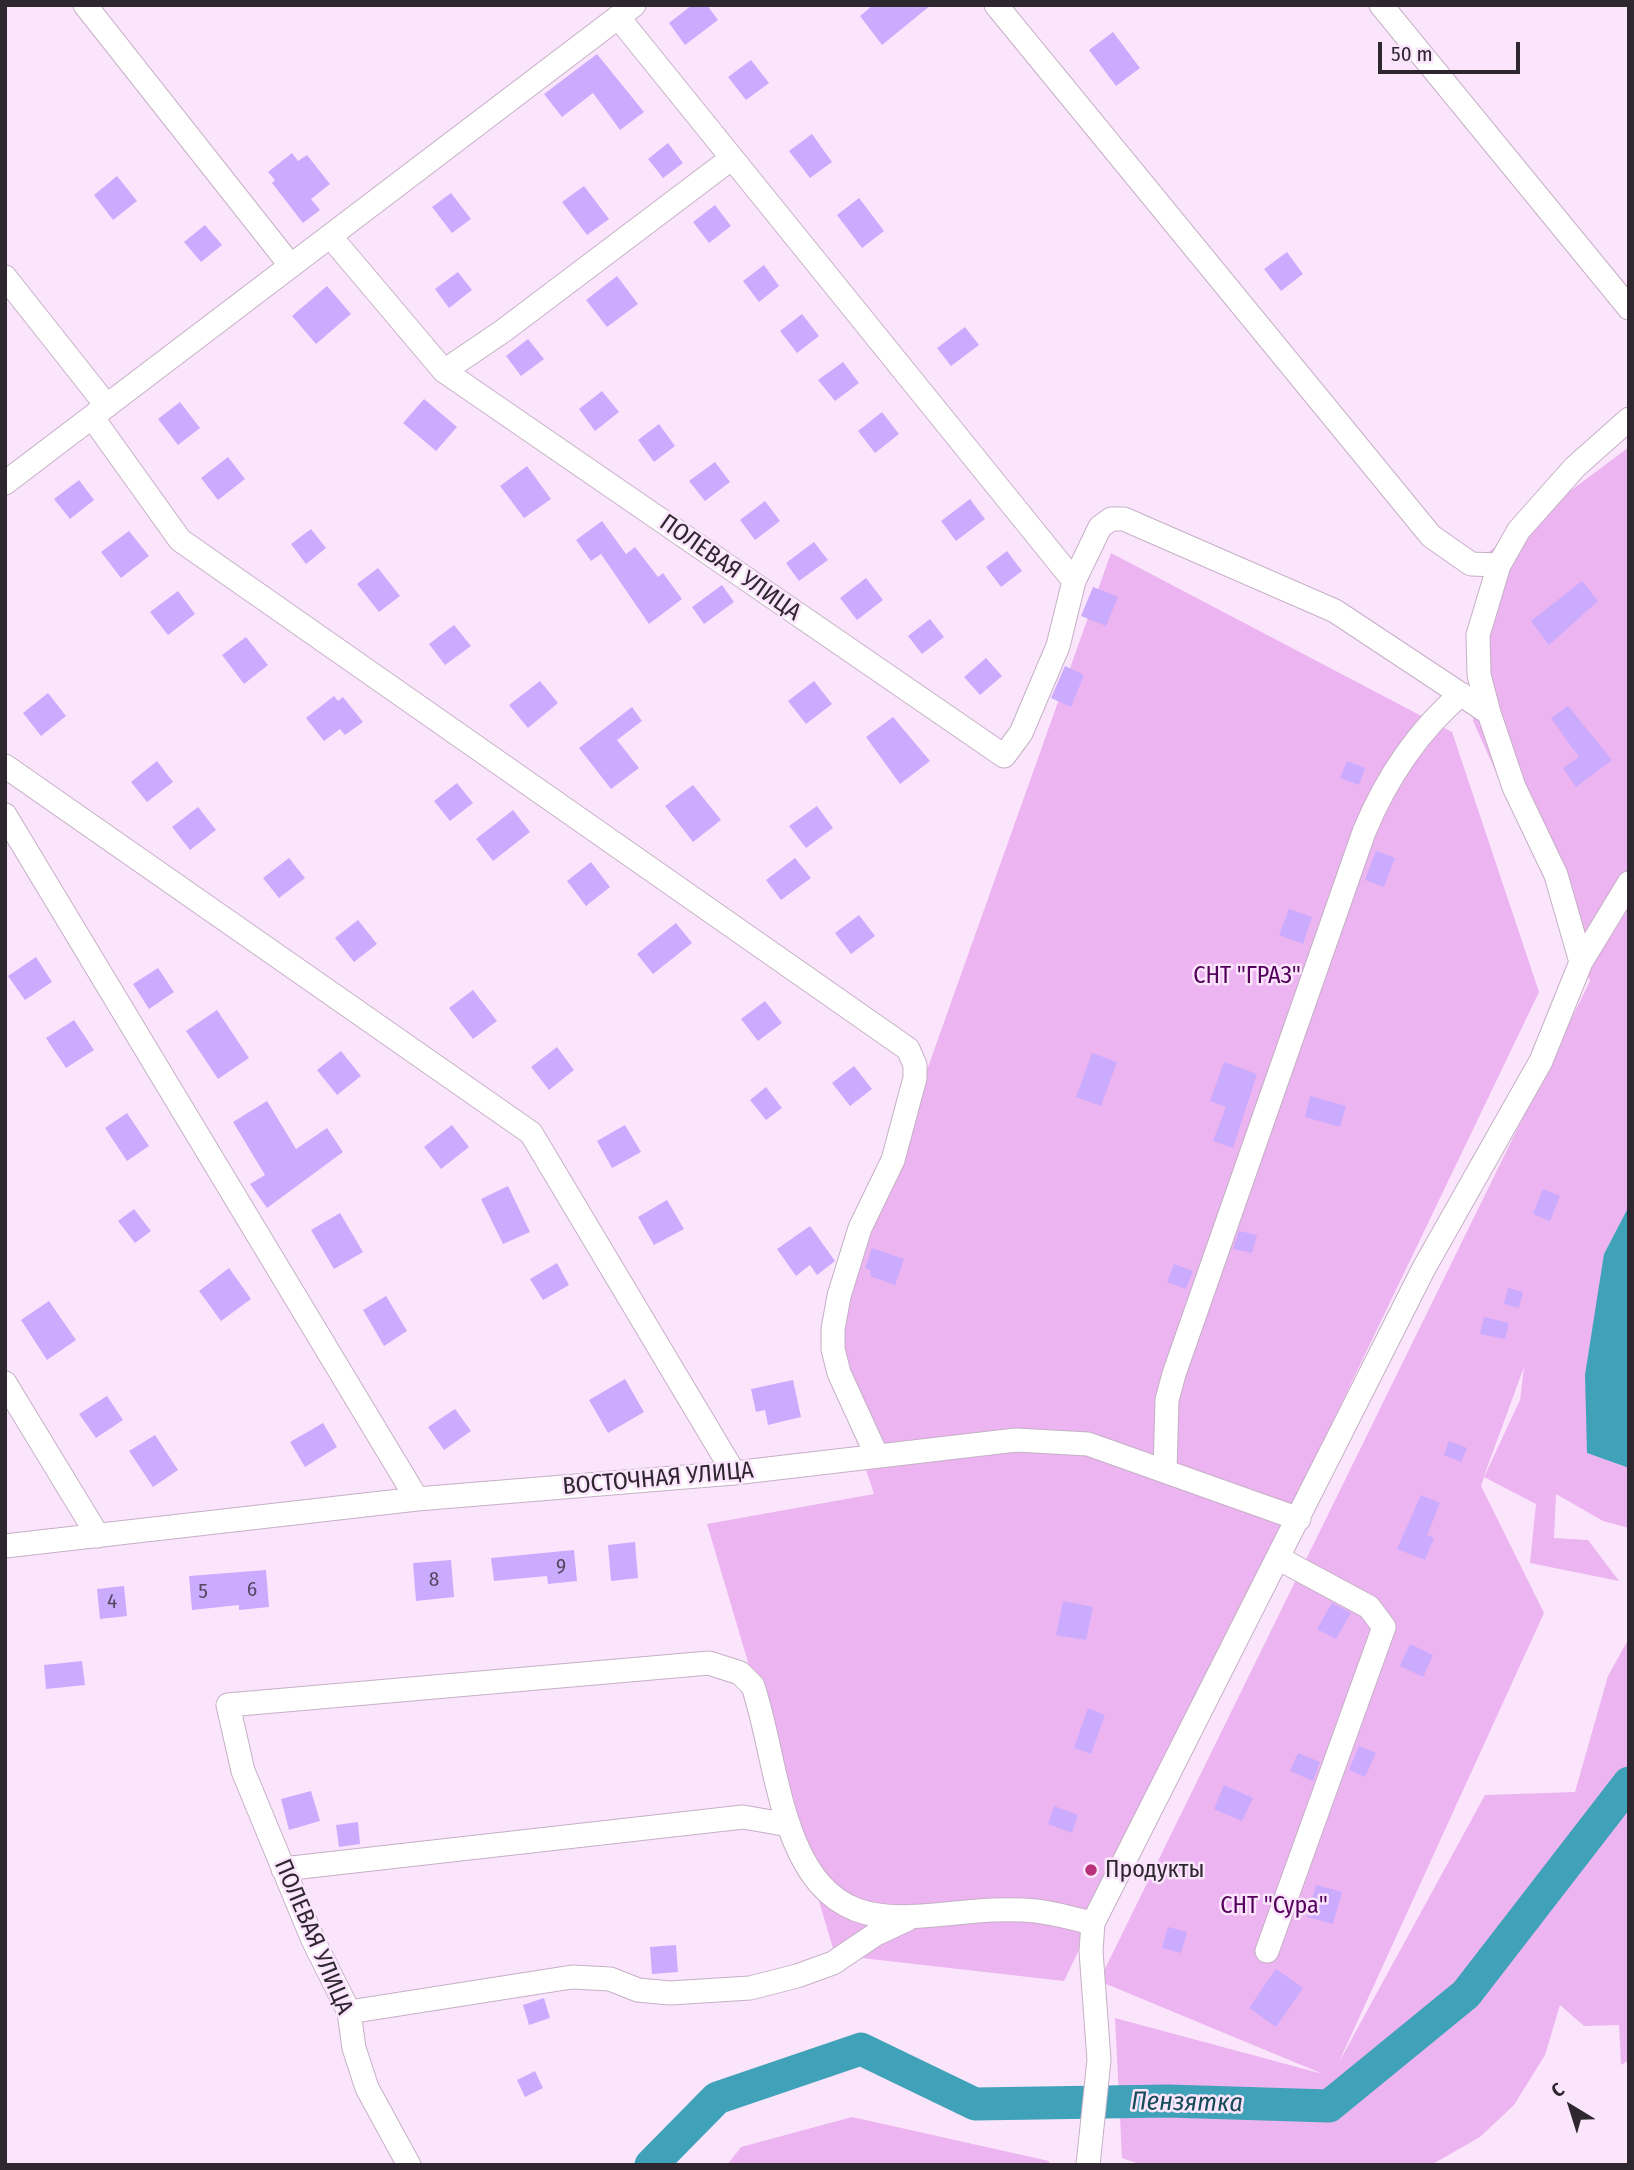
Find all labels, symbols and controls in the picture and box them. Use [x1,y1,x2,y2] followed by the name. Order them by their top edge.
[1382,28,1524,72] scale bar
[1391,41,1433,67] text: 50 m
[654,509,806,627] street label: ПОЛЕВАЯ УЛИЦА
[1193,962,1301,990] park label: СНТ "ГРАЗ"
[561,1456,755,1502] street label: ВОСТОЧНАЯ УЛИЦА
[556,1554,566,1580] house number: 9
[429,1567,439,1593] house number: 8
[247,1577,257,1603] house number: 6
[198,1579,208,1605] house number: 5
[107,1589,117,1615] house number: 4
[267,1855,359,2019] street label: ПОЛЕВАЯ УЛИЦА
[1105,1856,1204,1884] place label: Продукты
[1083,1862,1099,1878] marker: Продукты
[1220,1892,1328,1920] park label: СНТ "Сура"
[1536,2072,1606,2142] north arrow
[1547,2078,1569,2102] text: С
[1131,2086,1243,2120] water label: Пензятка

